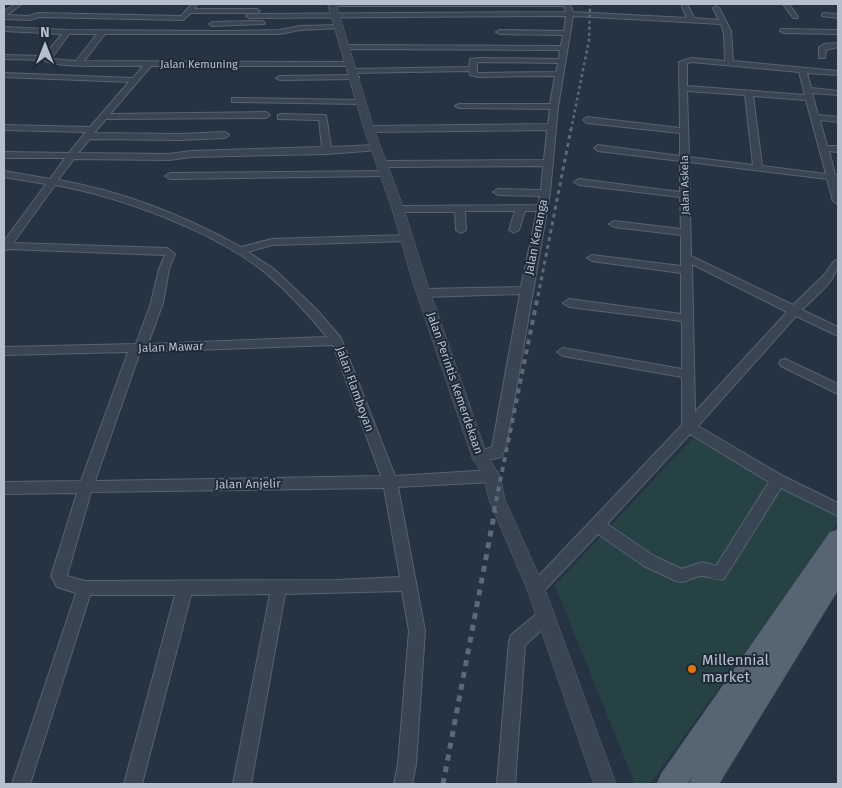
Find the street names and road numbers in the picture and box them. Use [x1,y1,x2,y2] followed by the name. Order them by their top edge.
[160,58,238,71] street label: Jalan Kemuning
[678,155,692,215] street label: Jalan Askela
[522,198,550,276] street label: Jalan Kenanga
[424,310,486,456] street label: Jalan Perintis Kemerdekaan
[138,339,204,355] street label: Jalan Mawar
[333,344,377,434] street label: Jalan Flamboyan
[215,476,281,492] street label: Jalan Anjelir

